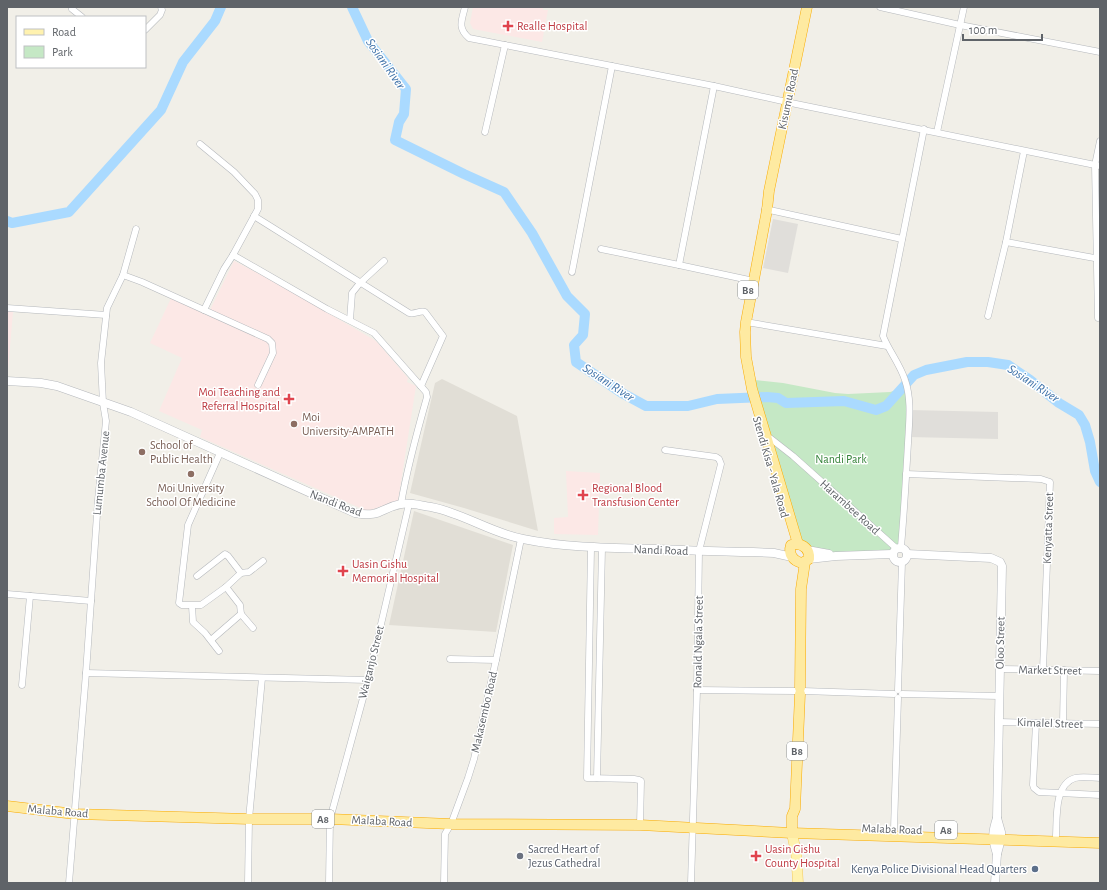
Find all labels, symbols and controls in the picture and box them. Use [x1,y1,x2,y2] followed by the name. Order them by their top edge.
[16,16,146,68] legend
[963,16,1042,42] scale bar
[502,20,514,32] marker: Realle Hospital
[517,20,587,32] place label: Realle Hospital
[969,24,997,36] text: 100 m
[52,26,76,38] text: Road
[363,36,408,92] water label: Sosiani River
[52,46,73,58] text: Park
[776,68,800,130] street label: Kisumu Road
[738,281,758,299] road number: B8
[580,362,637,405] water label: Sosiani River
[1005,363,1062,406] water label: Sosiani River
[198,386,280,412] place label: Moi Teaching and Referral Hospital
[283,393,295,405] marker: Moi Teaching and Referral Hospital
[302,411,394,438] place label: Moi University-AMPATH
[751,415,791,519] street label: Stendi Kisa - Yala Road
[289,419,299,429] marker: Moi University-AMPATH
[91,430,111,516] street label: Lumumba Avenue
[150,439,213,465] place label: School of Public Health
[137,447,147,457] marker: School of Public Health
[815,453,867,465] park label: Nandi Park
[186,469,196,479] marker: Moi University School Of Medicine
[818,477,882,537] street label: Harambee Road
[146,482,236,508] place label: Moi University School Of Medicine
[592,482,679,508] place label: Regional Blood Transfusion Center
[308,488,364,518] street label: Nandi Road
[577,489,589,501] marker: Regional Blood Transfusion Center
[1041,492,1056,564] street label: Kenyatta Street
[634,543,688,557] street label: Nandi Road
[352,558,439,584] place label: Uasin Gishu Memorial Hospital
[337,565,349,577] marker: Uasin Gishu Memorial Hospital
[691,595,705,688] street label: Ronald Ngala Street
[994,616,1006,669] street label: Oloo Street
[356,624,387,700] street label: Waiganjo Street
[1018,663,1082,677] street label: Market Street
[469,670,499,754] street label: Makasembo Road
[1017,716,1084,730] street label: Kimalel Street
[787,742,807,760] road number: B8
[27,802,89,820] street label: Malaba Road
[312,810,334,828] road number: A8
[351,813,413,829] street label: Malaba Road
[935,821,957,839] road number: A8
[861,822,923,836] street label: Malaba Road
[528,843,600,869] place label: Sacred Heart of Jezus Cathedral
[765,843,840,870] place label: Uasin Gishu County Hospital
[750,850,762,862] marker: Uasin Gishu County Hospital
[515,851,525,861] marker: Sacred Heart of Jezus Cathedral
[851,863,1027,876] place label: Kenya Police Divisional Head Quarters
[1030,864,1040,874] marker: Kenya Police Divisional Head Quarters

